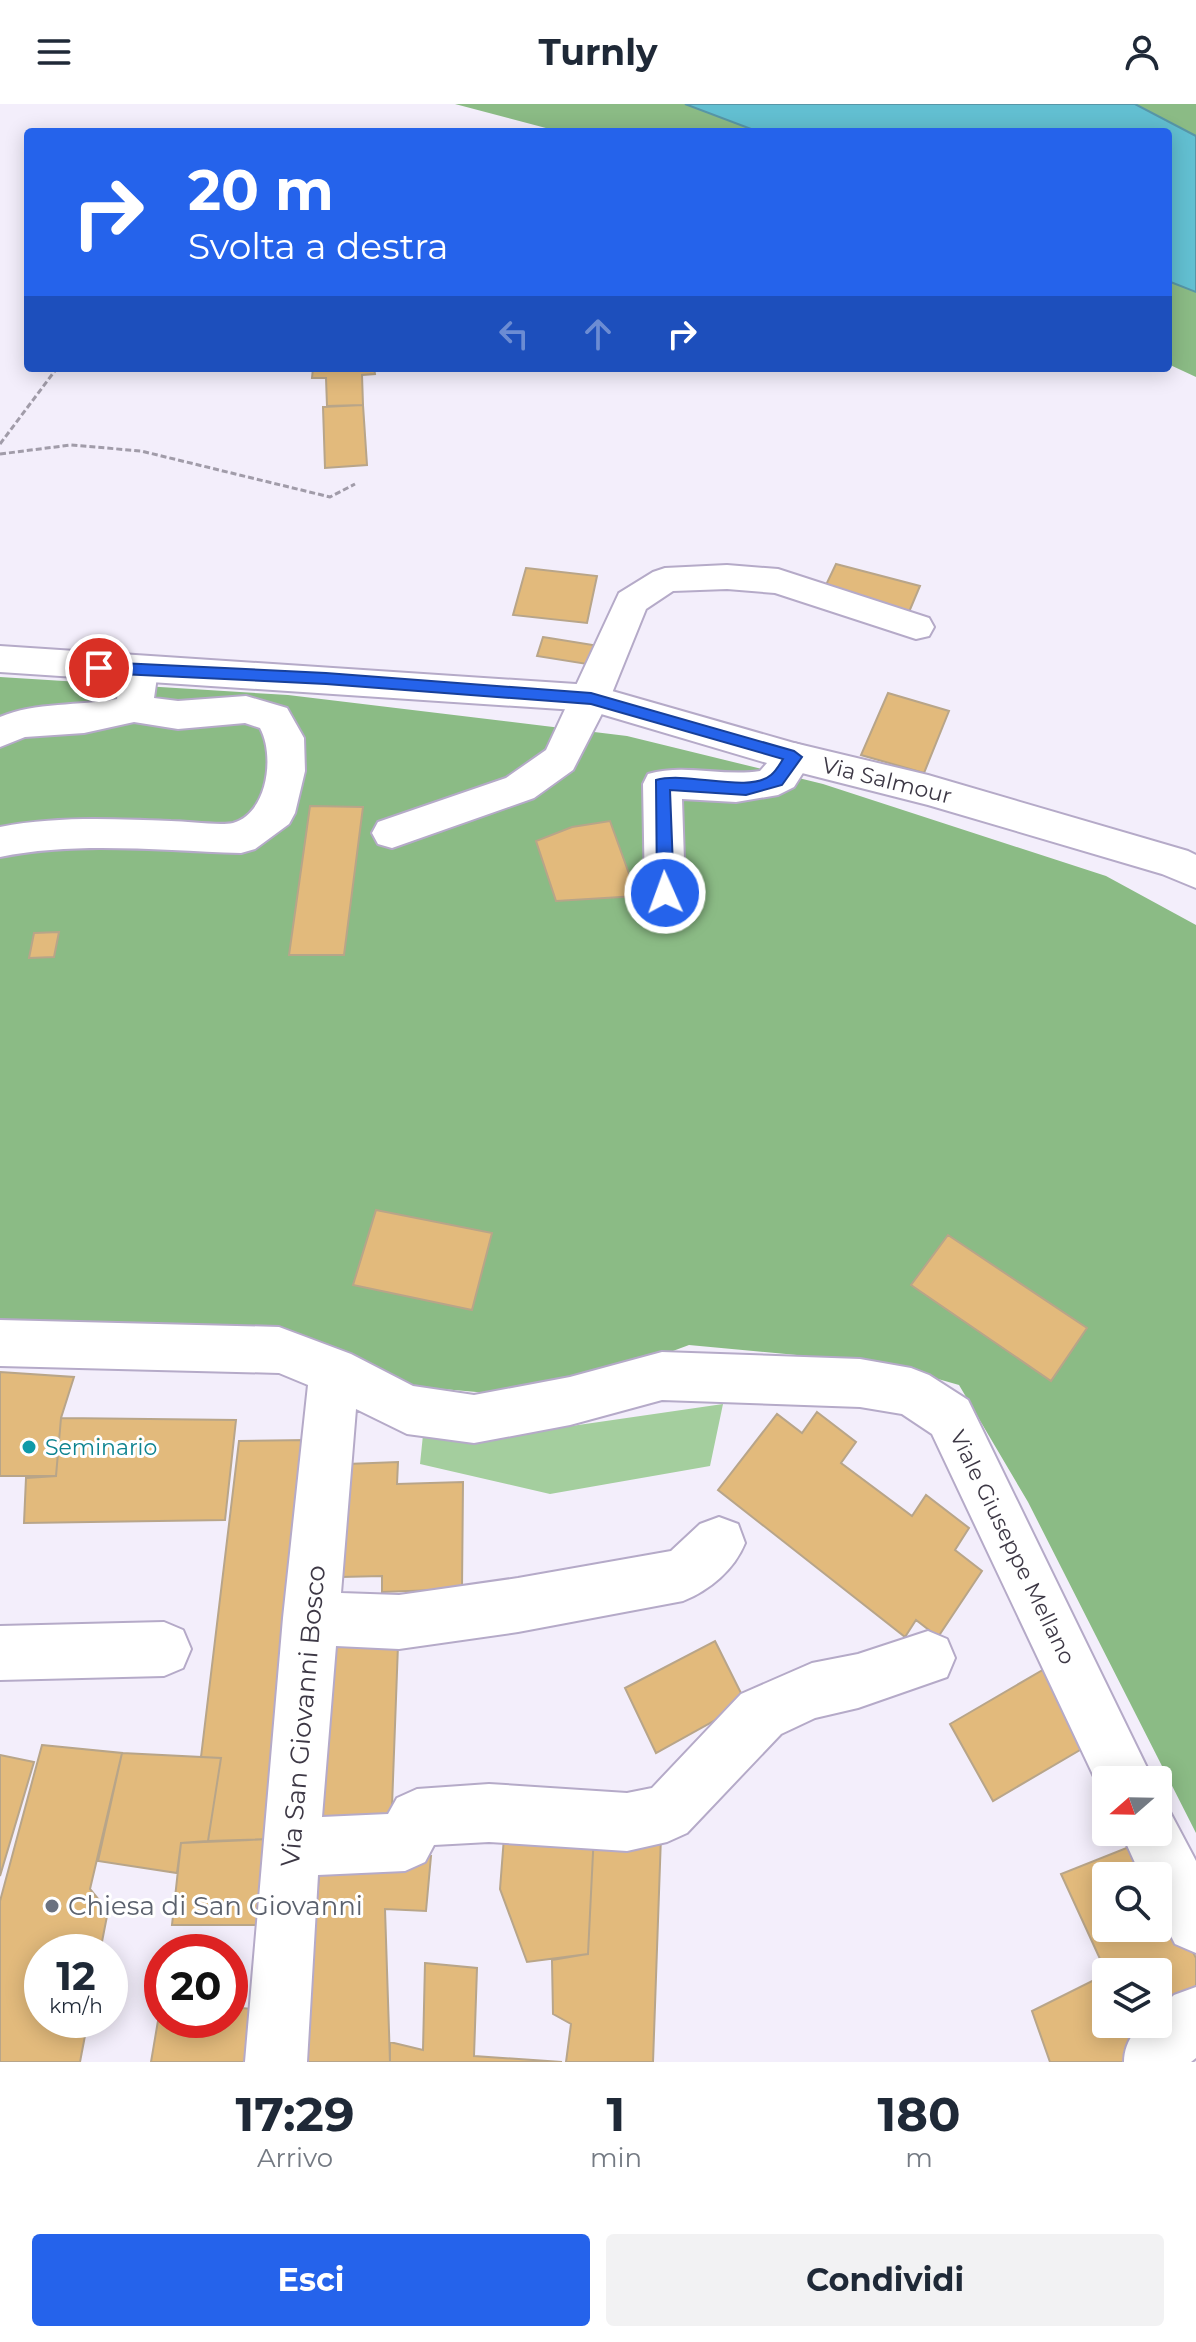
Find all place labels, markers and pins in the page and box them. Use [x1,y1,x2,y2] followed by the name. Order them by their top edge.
[65,634,133,702] pin
[45,1434,157,1461] place label: Seminario
[20,1438,38,1456] marker: Seminario
[68,1890,363,1922] place label: Chiesa di San Giovanni
[43,1897,61,1915] marker: Chiesa di San Giovanni

